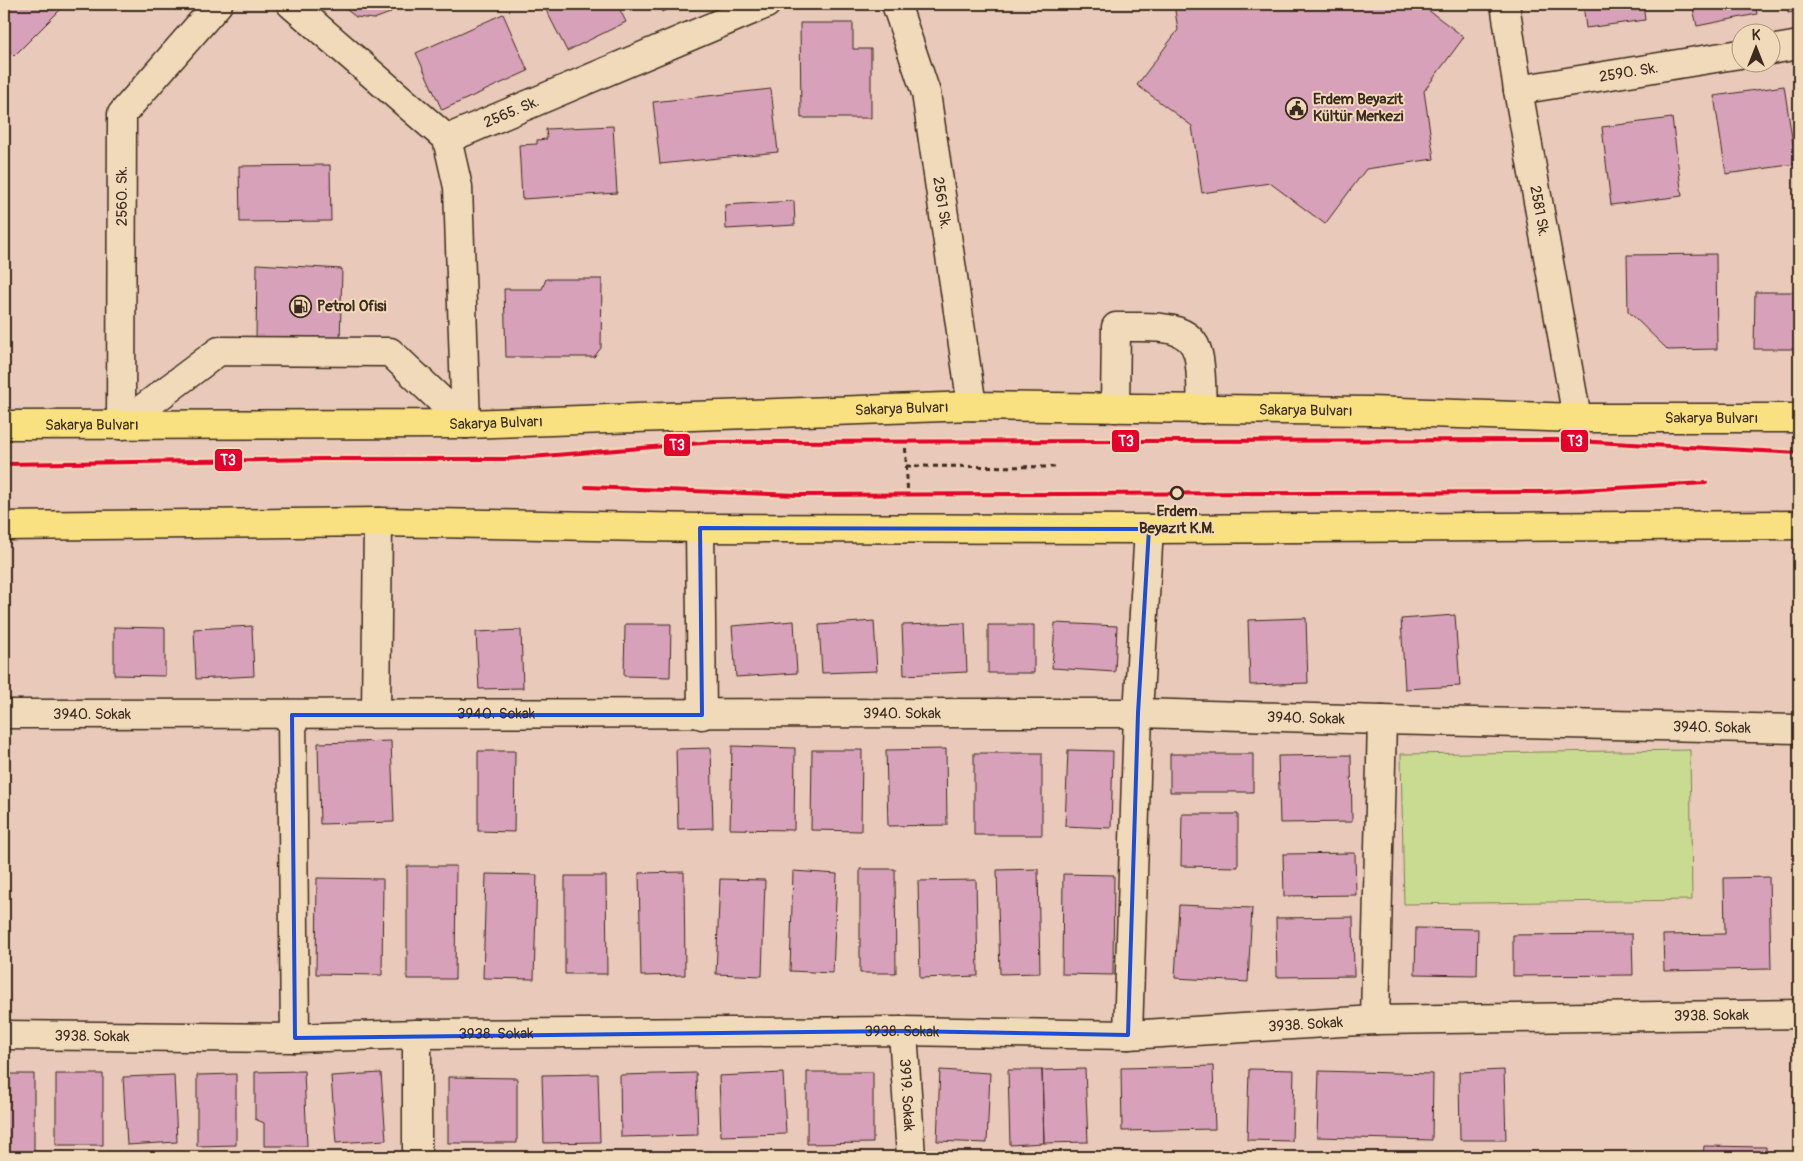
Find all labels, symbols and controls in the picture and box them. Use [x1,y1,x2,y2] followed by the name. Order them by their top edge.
[1730,22,1780,72] north arrow
[1752,27,1761,44] text: K
[1598,58,1659,86] street label: 2590. Sk.
[1313,90,1404,126] place label: Erdem Beyazit Kültür Merkezi
[481,92,542,132] street label: 2565. Sk.
[1285,96,1309,120] public building icon: Erdem Beyazit Kültür Merkezi
[112,166,131,226] street label: 2560. Sk.
[929,175,955,230] street label: 2561 Sk.
[1526,184,1554,238] street label: 2581 Sk.
[289,294,313,318] fuel station icon: Petrol Ofisi
[317,297,387,316] place label: Petrol Ofisi
[855,397,949,420] street label: Sakarya Bulvarı
[1259,400,1353,420] street label: Sakarya Bulvarı
[1665,409,1758,428] street label: Sakarya Bulvarı
[449,412,543,434] street label: Sakarya Bulvarı
[45,415,139,434] street label: Sakarya Bulvarı
[1111,429,1140,453] line badge: T3
[1560,429,1589,453] line badge: T3
[663,433,691,457] line badge: T3
[1117,433,1134,450] text: T3
[1566,433,1583,450] text: T3
[668,437,685,454] text: T3
[214,448,243,472] line badge: T3
[219,452,236,469] text: T3
[1170,486,1184,500] marker: Erdem Beyazıt K.M.
[1139,502,1215,538] place label: Erdem Beyazıt K.M.
[53,704,132,723] street label: 3940. Sokak
[457,704,536,723] street label: 3940. Sokak
[863,704,942,723] street label: 3940. Sokak
[1267,707,1346,728] street label: 3940. Sokak
[1673,717,1752,737] street label: 3940. Sokak
[1674,1005,1750,1025] street label: 3938. Sokak
[1268,1012,1344,1036] street label: 3938. Sokak
[864,1021,940,1041] street label: 3938. Sokak
[458,1024,534,1043] street label: 3938. Sokak
[54,1026,130,1046] street label: 3938. Sokak
[895,1058,919,1132] street label: 3919. Sokak

